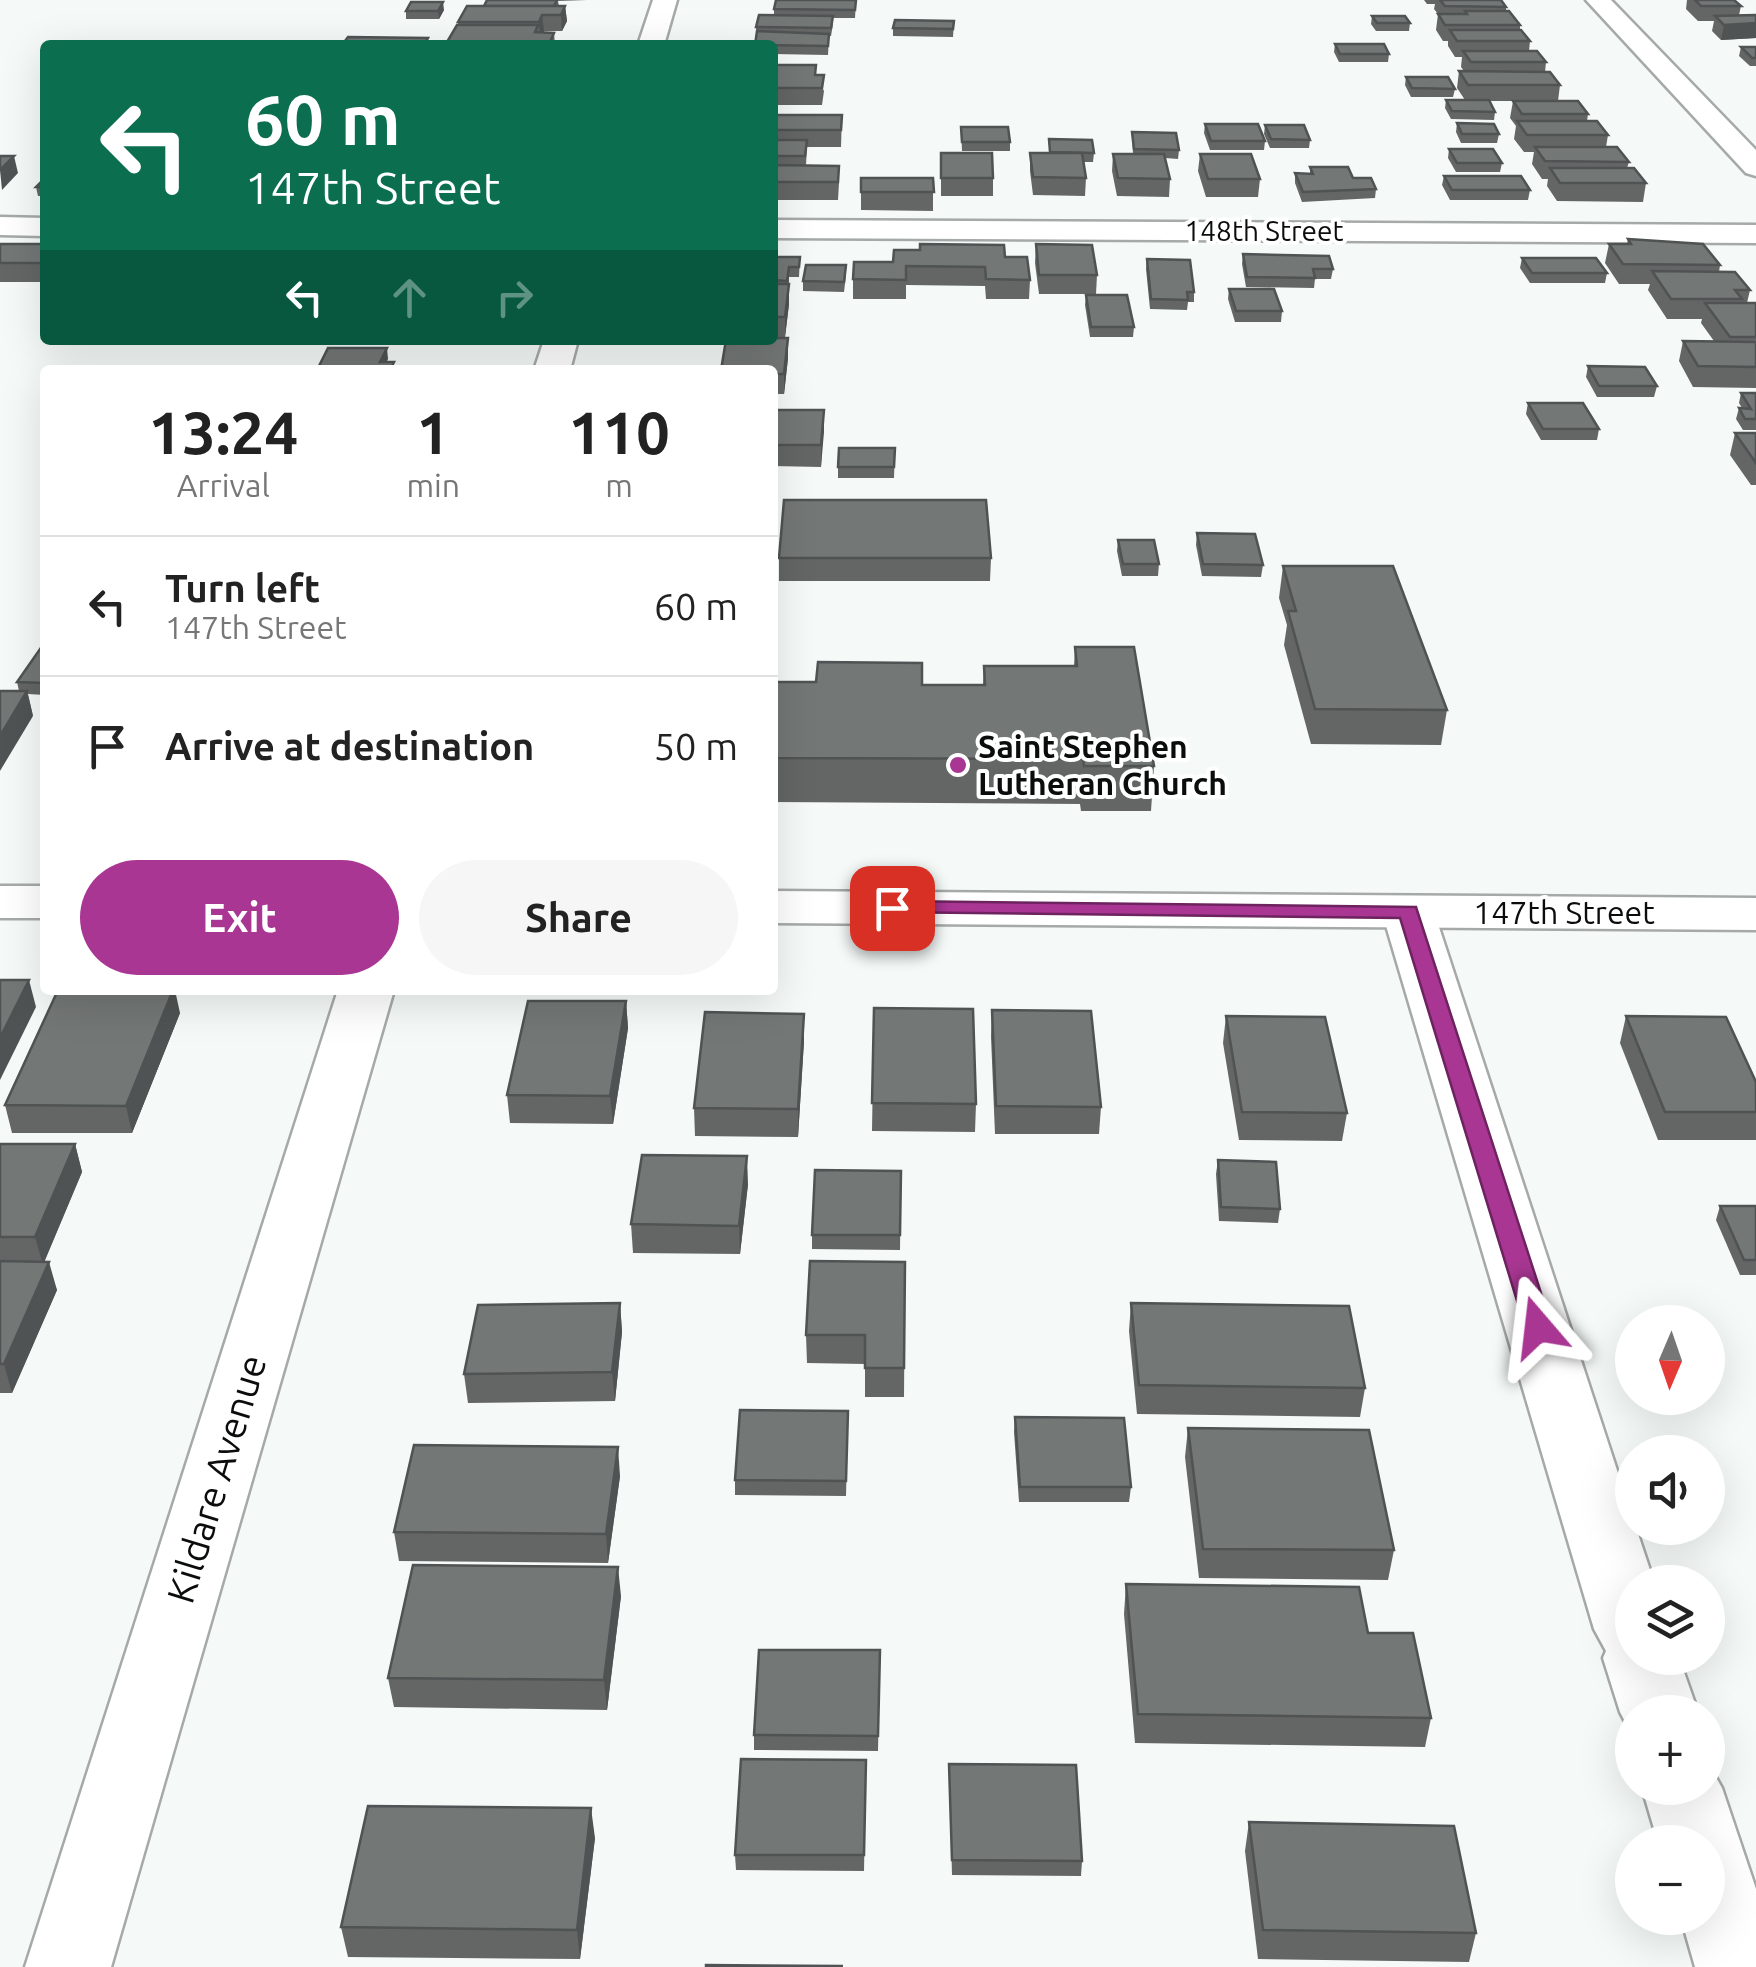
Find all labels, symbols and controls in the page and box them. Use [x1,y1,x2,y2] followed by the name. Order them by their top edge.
[80,80,210,210] icon: left
[245,80,401,158] text: 60 m
[245,162,500,213] text: 147th Street
[1185,215,1343,246] street label: 148th Street
[277,270,332,325] icon: left
[382,270,437,325] icon: ahead
[487,270,542,325] icon: right
[148,398,298,465] text: 13:24
[416,398,450,465] text: 1
[568,398,670,465] text: 110
[177,467,270,503] text: Arrival
[406,467,460,503] text: min
[605,467,633,503] text: m
[165,567,320,609] text: Turn left
[80,579,135,634] icon: left
[654,585,738,627] text: 60 m
[165,609,347,645] text: 147th Street
[80,719,135,774] icon: arrive
[165,725,534,767] text: Arrive at destination
[654,725,738,767] text: 50 m
[978,728,1227,801] place label: Saint Stephen Lutheran Church
[947,754,969,776] marker: Saint Stephen Lutheran Church
[80,860,399,975] button: Exit
[419,860,738,975] button: Share
[850,866,935,951] pin
[865,881,920,936] icon: arrive
[1473,894,1655,930] street label: 147th Street
[1486,1275,1590,1379] position arrow
[1615,1305,1725,1415] north arrow
[1615,1305,1725,1935] map controls
[158,1350,274,1608] street label: Kildare Avenue
[1615,1435,1725,1545] button: sound
[1615,1565,1725,1675] button: layers
[1615,1695,1725,1805] button: +
[1615,1825,1725,1935] button: −

